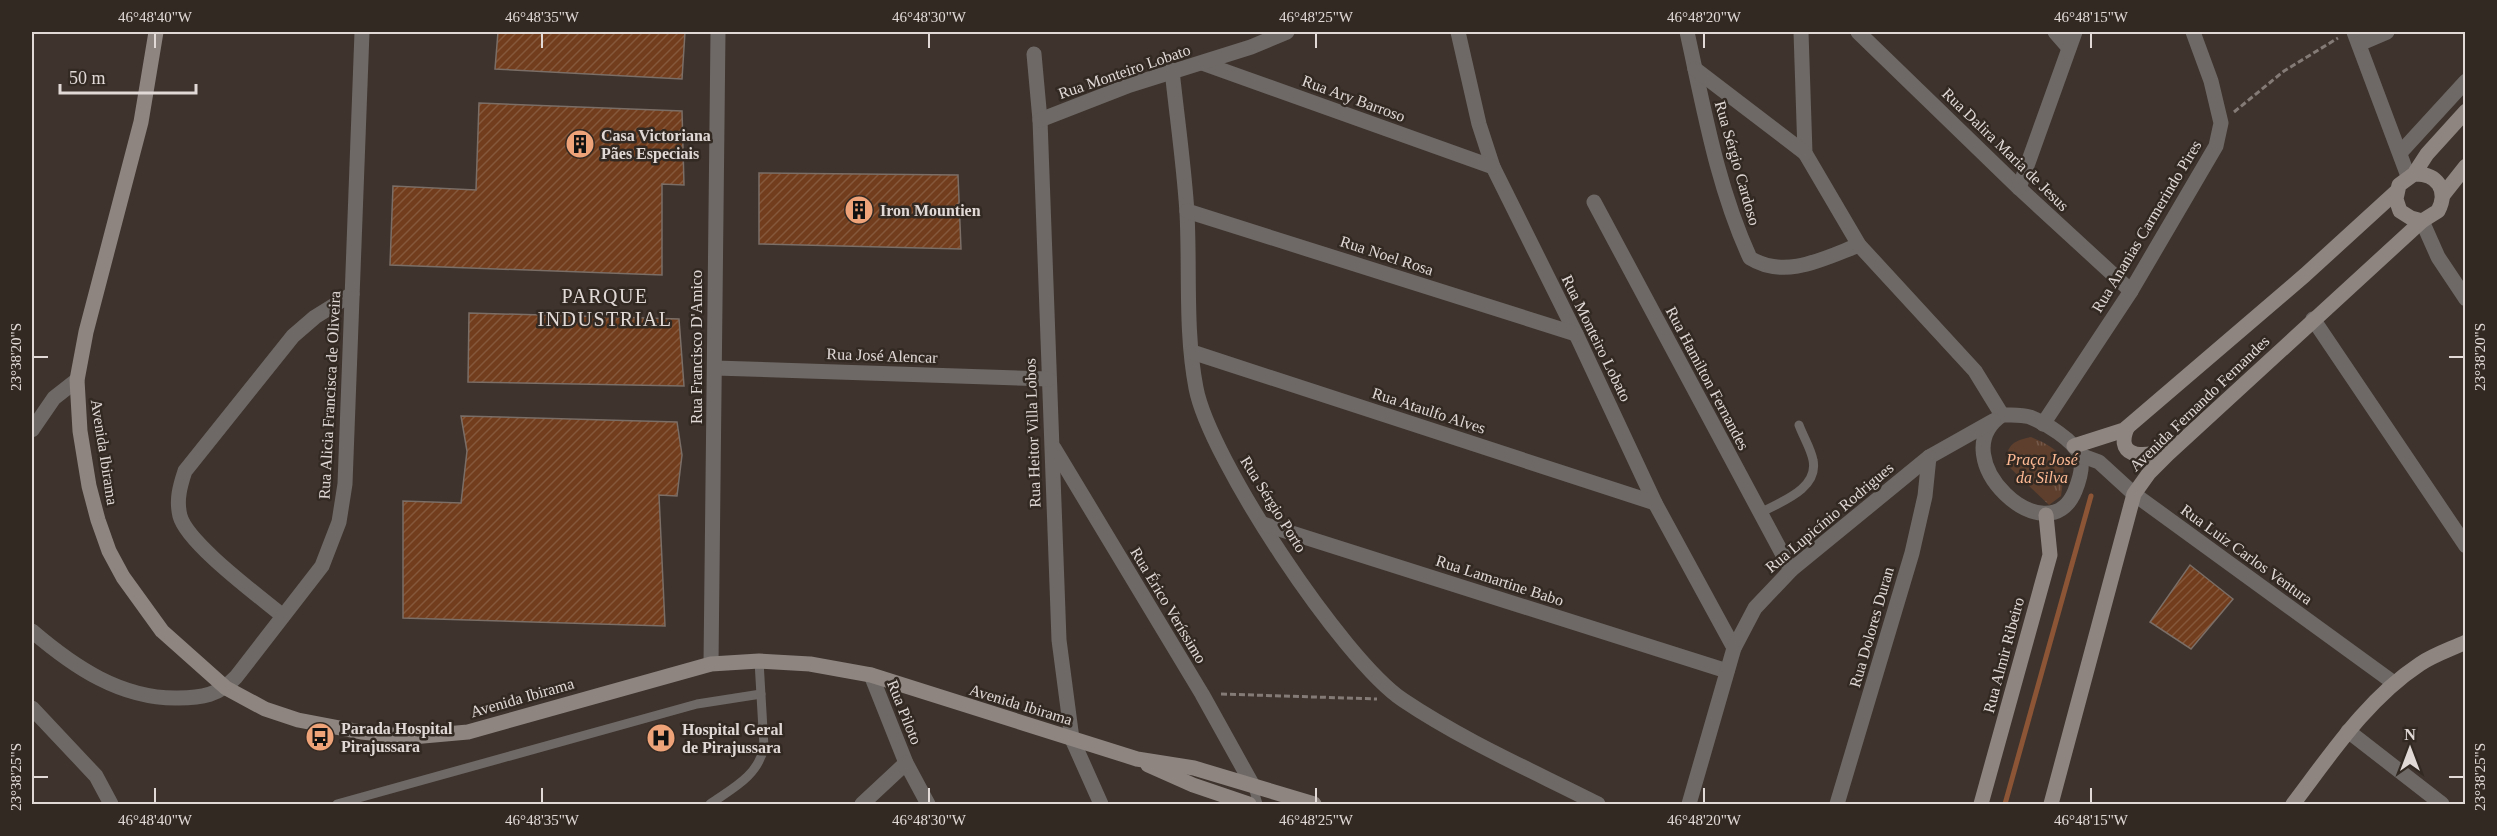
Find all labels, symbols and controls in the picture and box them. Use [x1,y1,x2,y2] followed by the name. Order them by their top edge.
[118,9,193,25] text: 46°48'40"W
[505,9,580,25] text: 46°48'35"W
[892,9,967,25] text: 46°48'30"W
[1279,9,1354,25] text: 46°48'25"W
[1667,9,1742,25] text: 46°48'20"W
[2054,9,2129,25] text: 46°48'15"W
[1056,41,1192,102] street label: Rua Monteiro Lobato
[60,57,196,95] scale bar
[69,68,106,88] text: 50 m
[1300,72,1408,126] street label: Rua Ary Barroso
[1939,85,2072,214] street label: Rua Dalira Maria de Jesus
[1711,99,1763,228] street label: Rua Sérgio Cardoso
[601,127,711,163] place label: Casa Victoriana Pães Especiais
[564,128,596,160] building icon: Casa Victoriana Pães Especiais
[2088,137,2205,315] street label: Rua Ananias Carmerindo Pires
[843,194,875,226] building icon: Iron Mountien
[880,202,981,219] place label: Iron Mountien
[1338,232,1436,279] street label: Rua Noel Rosa
[688,270,705,424] street label: Rua Francisco D'Amico
[1559,272,1635,404] street label: Rua Monteiro Lobato
[538,285,673,330] district label: PARQUE INDUSTRIAL
[316,290,343,500] street label: Rua Alicia Francisca de Oliveira
[1663,304,1753,453] street label: Rua Hamilton Fernandes
[8,323,24,391] text: 23°38'20"S
[2472,323,2488,391] text: 23°38'20"S
[2126,332,2273,474] street label: Avenida Fernando Fernandes
[826,345,938,366] street label: Rua José Alencar
[1021,358,1044,508] street label: Rua Heitor Villa Lobos
[1370,384,1488,437] street label: Rua Ataulfo Alves
[88,398,121,506] street label: Avenida Ibirama
[2005,451,2079,486] park label: Praça José da Silva
[1236,453,1310,556] street label: Rua Sérgio Porto
[1762,459,1897,577] street label: Rua Lupicínio Rodrigues
[2178,501,2316,608] street label: Rua Luiz Carlos Ventura
[1127,544,1211,666] street label: Rua Érico Veríssimo
[1434,552,1566,609] street label: Rua Lamartine Babo
[1846,565,1897,689] street label: Rua Dolores Duran
[1980,595,2027,715] street label: Rua Almir Ribeiro
[468,675,576,720] street label: Avenida Ibirama
[884,677,925,747] street label: Rua Piloto
[967,681,1074,728] street label: Avenida Ibirama
[2380,719,2440,779] north arrow
[341,720,453,756] place label: Parada Hospital Pirajussara
[304,721,336,753] bus stop icon: Parada Hospital Pirajussara
[682,721,783,757] place label: Hospital Geral de Pirajussara
[645,722,677,754] hospital icon: Hospital Geral de Pirajussara
[2404,726,2416,743] text: N
[8,743,24,811] text: 23°38'25"S
[2472,743,2488,811] text: 23°38'25"S
[118,812,193,828] text: 46°48'40"W
[505,812,580,828] text: 46°48'35"W
[892,812,967,828] text: 46°48'30"W
[1279,812,1354,828] text: 46°48'25"W
[1667,812,1742,828] text: 46°48'20"W
[2054,812,2129,828] text: 46°48'15"W

